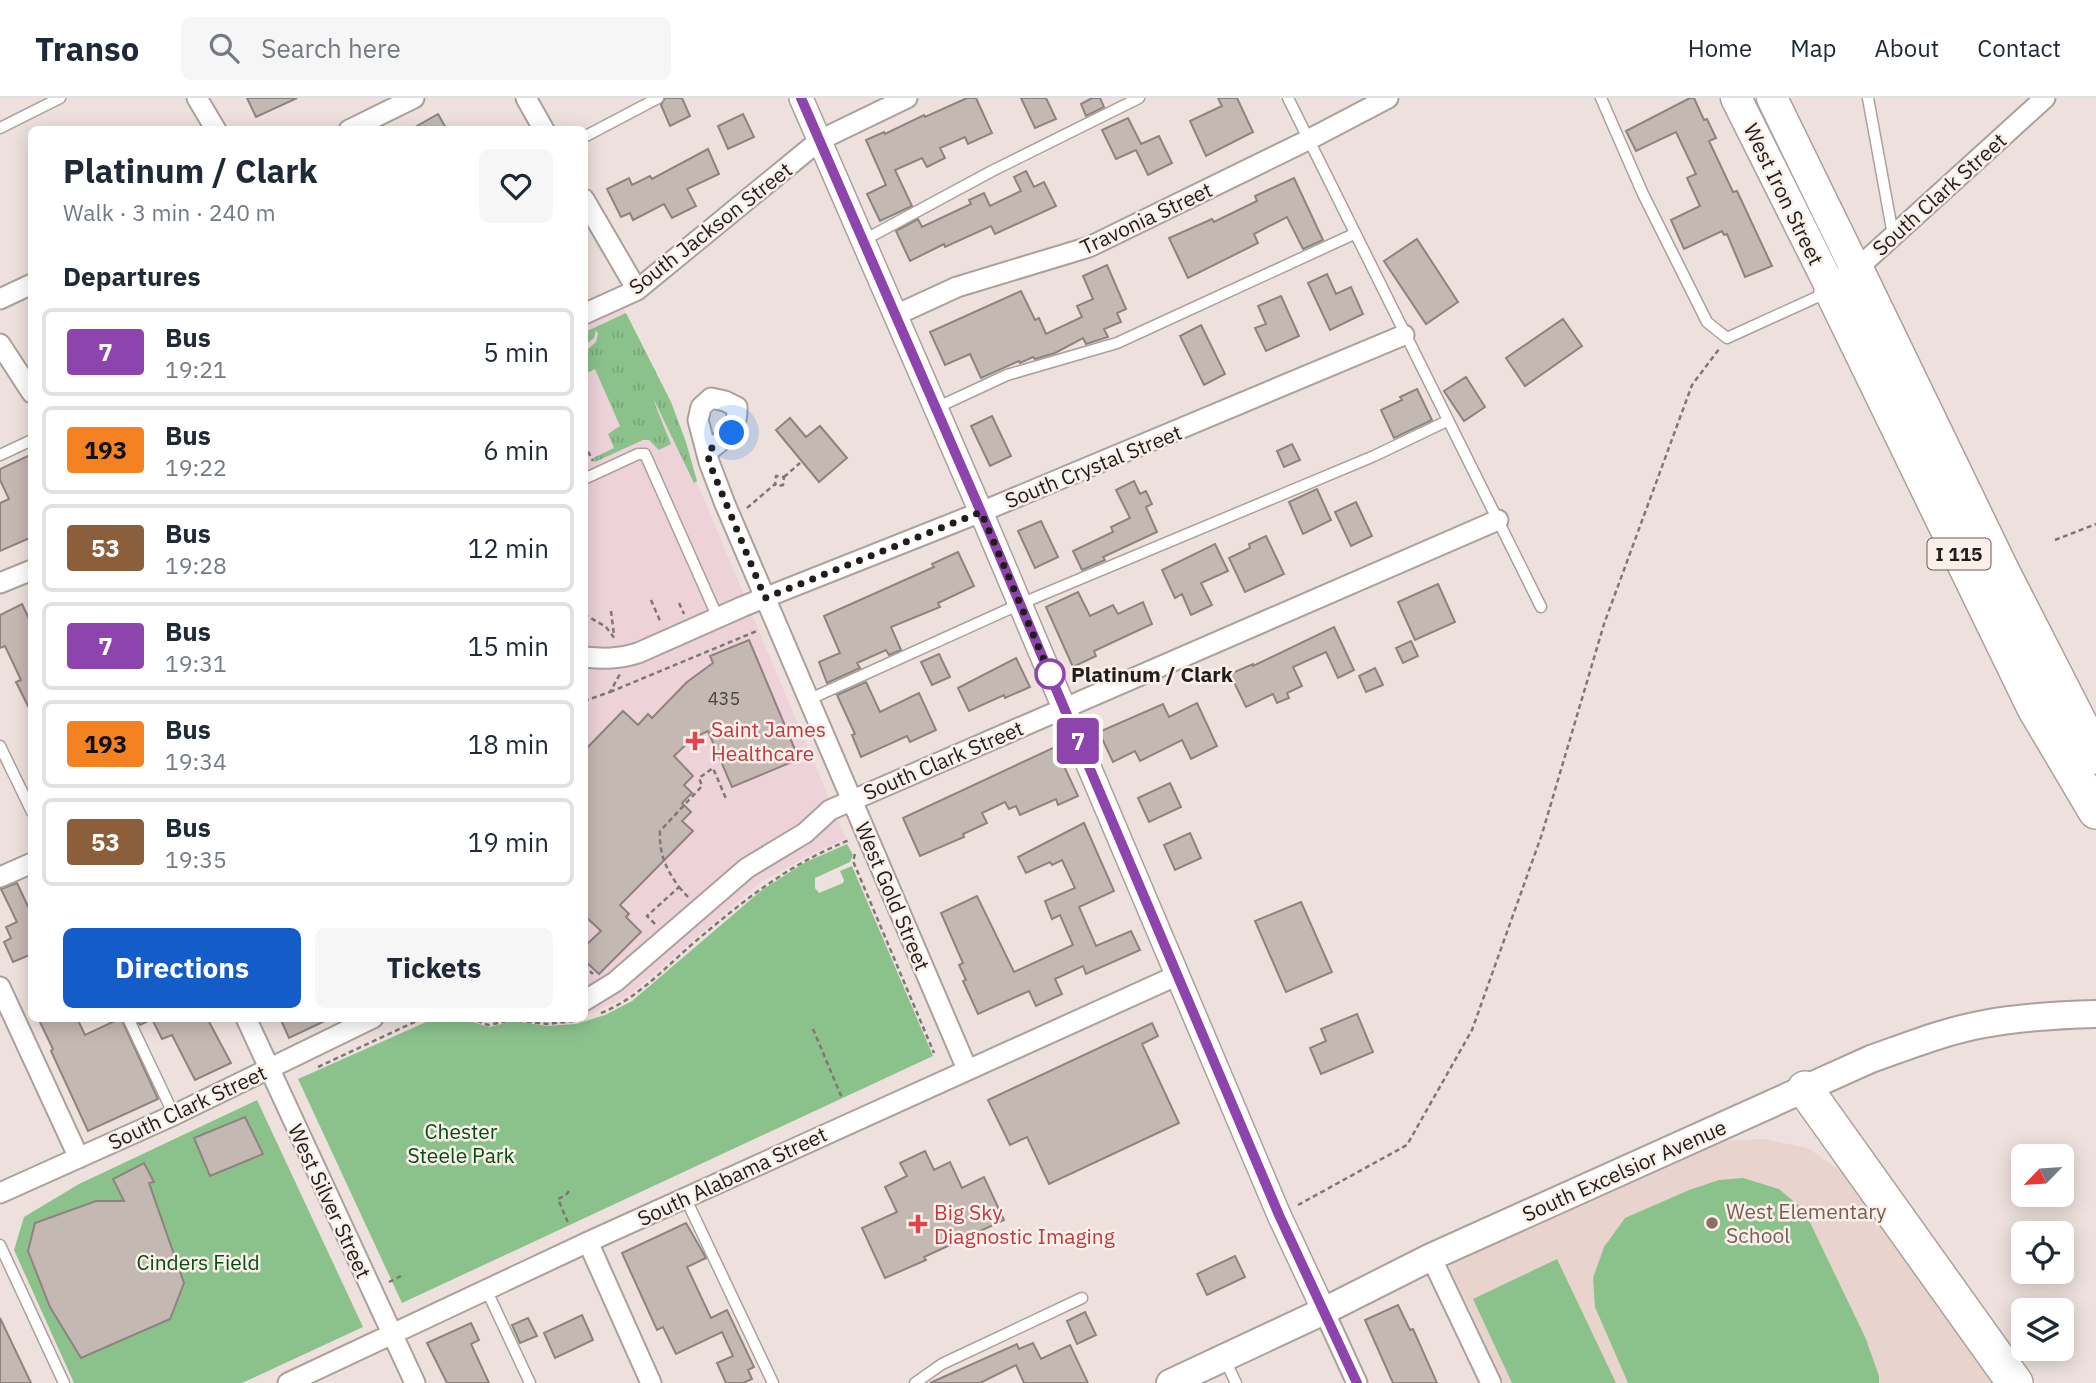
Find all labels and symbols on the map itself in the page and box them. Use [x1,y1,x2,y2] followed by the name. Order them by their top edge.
[1738,118,1830,270] street label: West Iron Street
[1866,126,2012,262] street label: South Clark Street
[623,155,797,301] street label: South Jackson Street
[1075,175,1217,261] street label: Travonia Street
[714,415,749,450] your location
[1000,418,1186,514] street label: South Crystal Street
[1927,538,1990,569] road number: I 115
[1035,659,1065,689] marker: Platinum / Clark
[1071,660,1234,688] place label: Platinum / Clark
[708,687,740,710] house number: 435
[859,714,1027,806] street label: South Clark Street
[711,715,826,767] place label: Saint James Healthcare
[1055,718,1101,764] line badge: 7
[685,731,705,751] marker: Saint James Healthcare
[849,817,937,975] street label: West Gold Street
[103,1058,271,1156] street label: South Clark Street
[1518,1112,1730,1228] street label: South Excelsior Avenue
[407,1117,515,1169] park label: Chester Steele Park
[282,1119,378,1283] street label: West Silver Street
[633,1120,831,1232] street label: South Alabama Street
[2011,1144,2074,1208] north arrow
[1726,1197,1887,1249] place label: West Elementary School
[934,1198,1115,1250] place label: Big Sky Diagnostic Imaging
[908,1214,928,1234] marker: Big Sky Diagnostic Imaging
[1704,1215,1720,1231] marker: West Elementary School
[136,1248,260,1276] park label: Cinders Field

